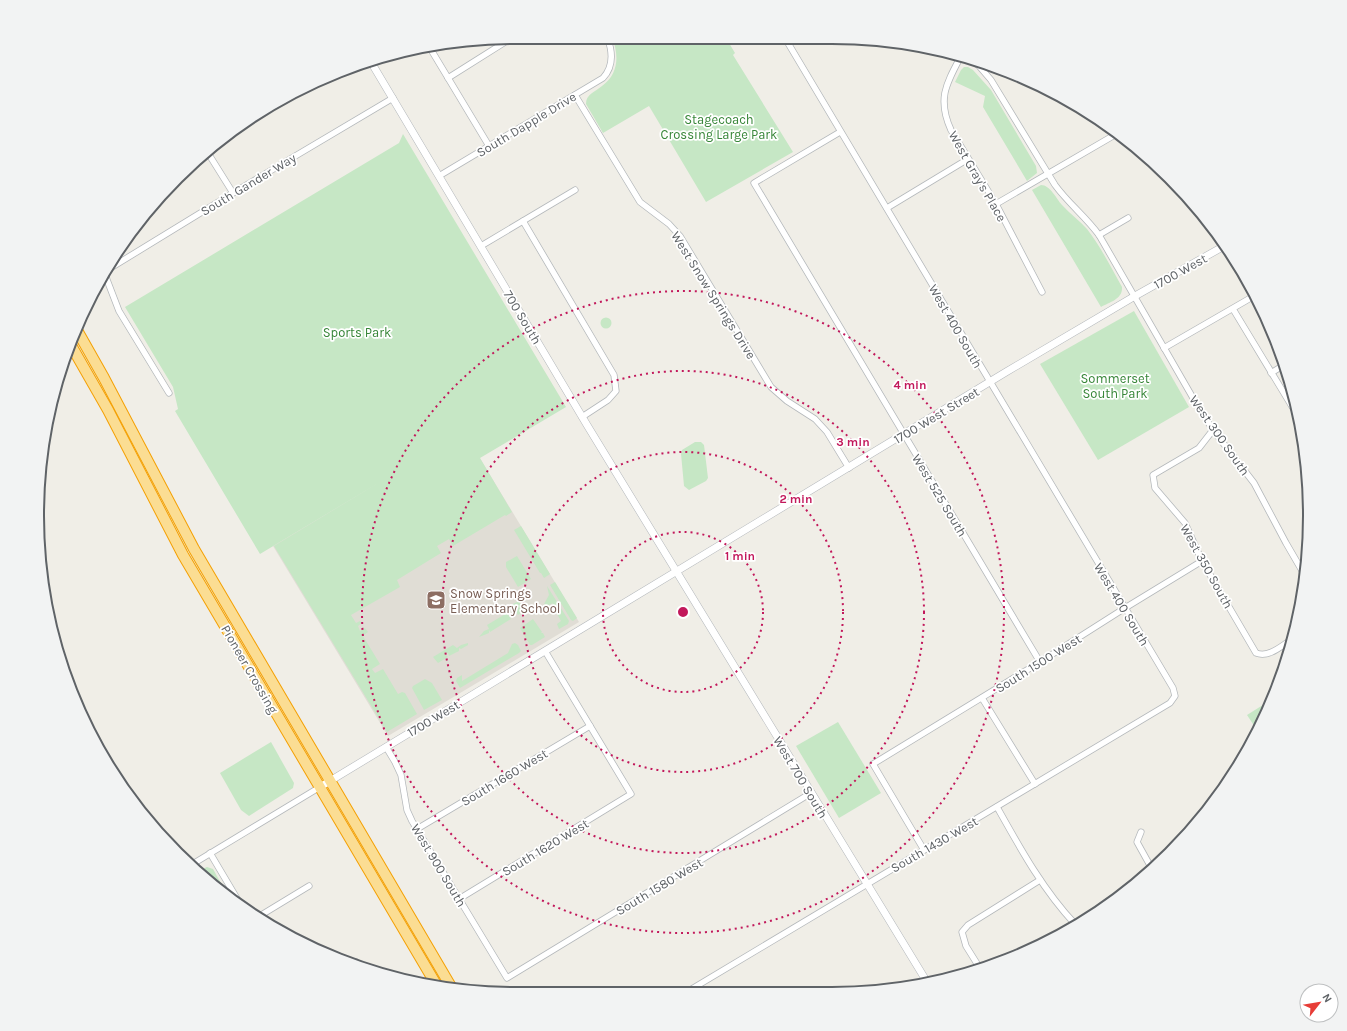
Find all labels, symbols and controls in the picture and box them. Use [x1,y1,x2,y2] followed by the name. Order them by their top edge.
[474,89,579,160] street label: South Dapple Drive
[661,112,777,142] park label: Stagecoach Crossing Large Park
[946,128,1010,224] street label: West Gray's Place
[198,150,299,219] street label: South Gander Way
[668,229,759,362] street label: West Snow Springs Drive
[1151,251,1210,292] street label: 1700 West
[926,282,986,371] street label: West 400 South
[501,288,545,347] street label: 700 South
[323,325,391,340] park label: Sports Park
[1080,371,1150,401] park label: Sommerset South Park
[894,378,926,392] text: 4 min
[891,384,982,447] street label: 1700 West Street
[1186,392,1253,478] street label: West 300 South
[836,435,870,449] text: 3 min
[909,451,970,539] street label: West 525 South
[779,492,813,506] text: 2 min
[1177,521,1236,611] street label: West 350 South
[725,549,755,563] text: 1 min
[1091,560,1152,648] street label: West 400 South
[450,586,560,616] place label: Snow Springs Elementary School
[425,589,447,611] school or university icon: Snow Springs Elementary School
[676,605,690,619] centre of rings
[218,622,281,717] street label: Pioneer Crossing
[993,631,1084,696] street label: South 1500 West
[404,697,462,740] street label: 1700 West
[770,734,831,821] street label: West 700 South
[458,746,550,809] street label: South 1660 West
[888,813,981,876] street label: South 1430 West
[499,816,591,879] street label: South 1620 West
[408,821,469,910] street label: West 900 South
[613,855,706,918] street label: South 1580 West
[1299,983,1339,1023] north arrow
[1320,991,1335,1005] text: N

